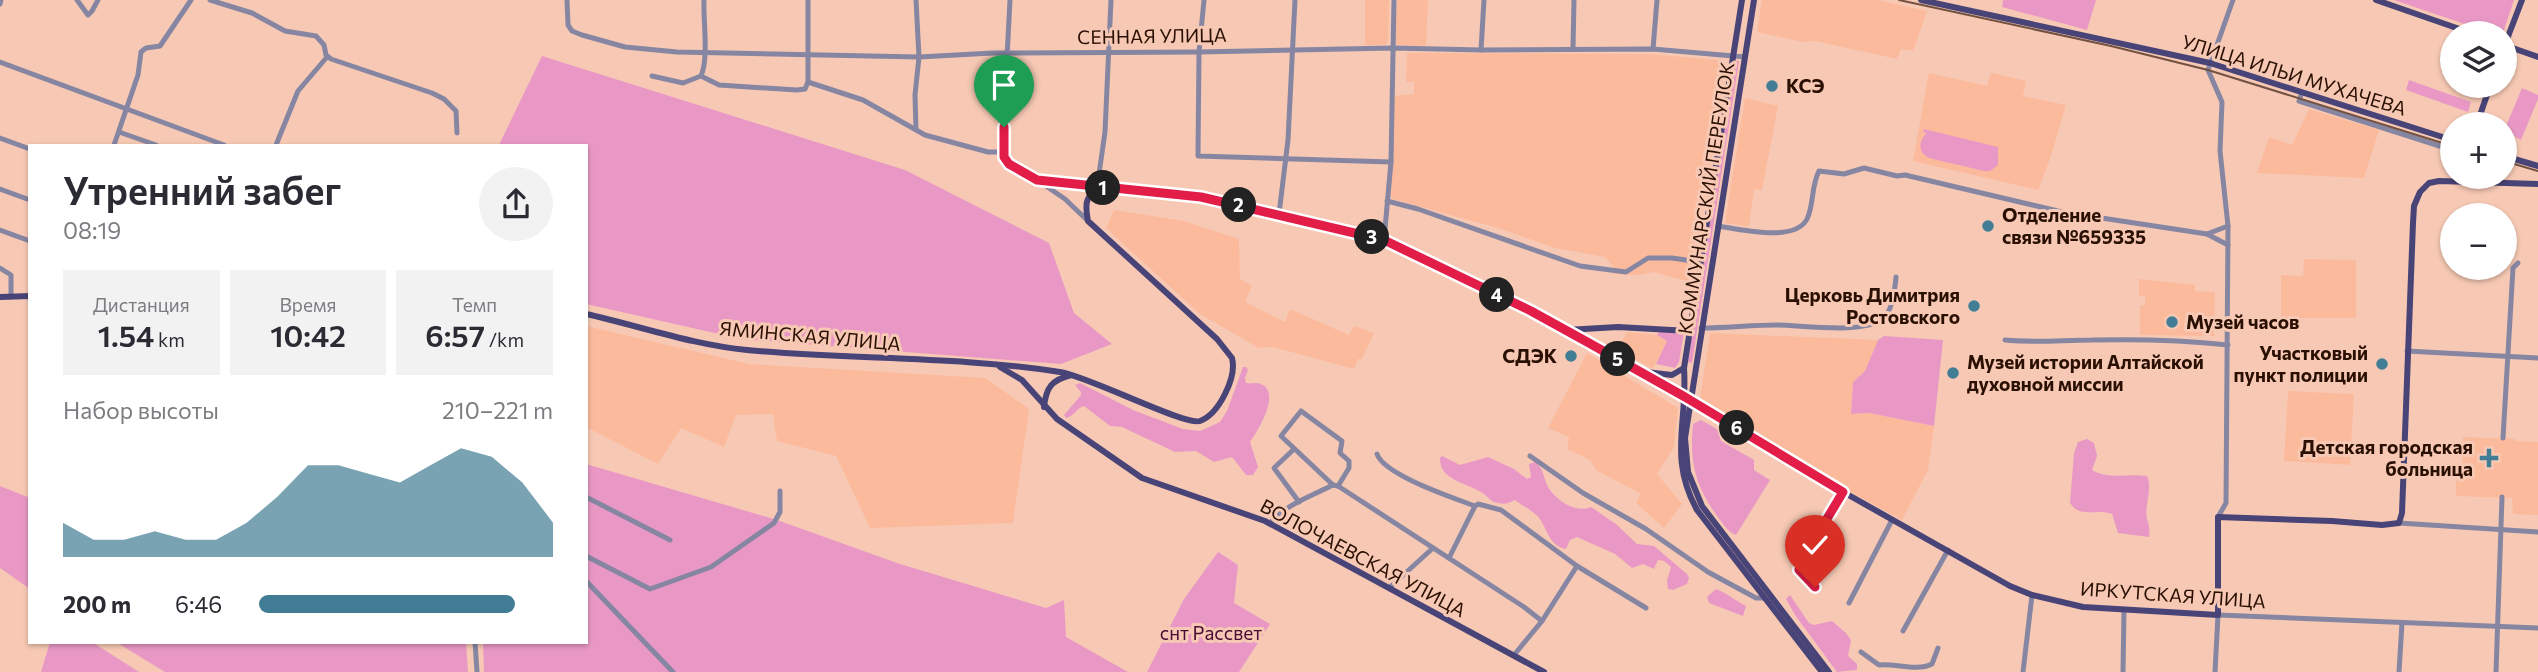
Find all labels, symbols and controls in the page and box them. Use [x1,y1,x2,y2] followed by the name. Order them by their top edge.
[2440,21,2517,280] map controls
[2440,21,2517,98] button: layers
[1077,23,1227,48] street label: СЕННАЯ УЛИЦА
[2179,29,2409,120] street label: УЛИЦА ИЛЬИ МУХАЧЕВА
[974,55,1034,127] pin
[1673,60,1738,336] street label: КОММУНАРСКИЙ ПЕРЕУЛОК
[985,66,1023,104] icon: arrive
[1786,74,1825,97] place label: КСЭ
[1764,78,1780,94] marker: КСЭ
[2440,112,2517,189] button: +
[63,166,341,213] text: Утренний забег
[479,167,553,241] button: share
[1086,170,1120,206] pin: 1
[1098,176,1107,199] text: 1
[1222,188,1256,222] pin: 2
[1233,193,1244,216] text: 2
[2002,203,2146,248] place label: Отделение связи №659335
[2440,203,2517,280] button: −
[63,216,121,244] text: 08:19
[1980,218,1996,234] marker: Отделение связи №659335
[1354,219,1390,254] pin: 3
[1366,225,1377,248] text: 3
[1480,278,1514,312] pin: 4
[1491,283,1502,306] text: 4
[1785,283,1960,328] place label: Церковь Димитрия Ростовского
[93,293,190,316] text: Дистанция
[280,293,336,316] text: Время
[452,293,497,316] text: Темп
[1966,298,1982,314] marker: Церковь Димитрия Ростовского
[2186,310,2299,333] place label: Музей часов
[2164,314,2180,330] marker: Музей часов
[98,316,154,353] text: 1.54
[270,316,346,353] text: 10:42
[425,316,485,353] text: 6:57
[718,316,902,355] street label: ЯМИНСКАЯ УЛИЦА
[154,328,185,351] text: km
[485,328,524,351] text: /km
[2234,341,2368,386] place label: Участковый пункт полиции
[1600,342,1636,376] pin: 5
[1502,344,1557,367] place label: СДЭК
[1612,347,1623,370] text: 5
[1563,348,1579,364] marker: СДЭК
[1967,350,2204,395] place label: Музей истории Алтайской духовной миссии
[2374,356,2390,372] marker: Участковый пункт полиции
[1945,365,1961,381] marker: Музей истории Алтайской духовной миссии
[63,396,219,424] text: Набор высоты
[442,396,553,424] text: 210–221 m
[1720,410,1754,446] pin: 6
[1731,416,1742,439] text: 6
[2300,435,2473,480] place label: Детская городская больница
[2479,448,2499,468] marker: Детская городская больница
[1257,494,1470,622] street label: ВОЛОЧАЕВСКАЯ УЛИЦА
[1785,515,1845,587] pin
[1796,526,1834,564] icon: check
[2079,577,2267,612] street label: ИРКУТСКАЯ УЛИЦА
[63,590,131,618] text: 200 m
[175,590,222,618] text: 6:46
[1160,621,1262,644] park label: снт Рассвет

